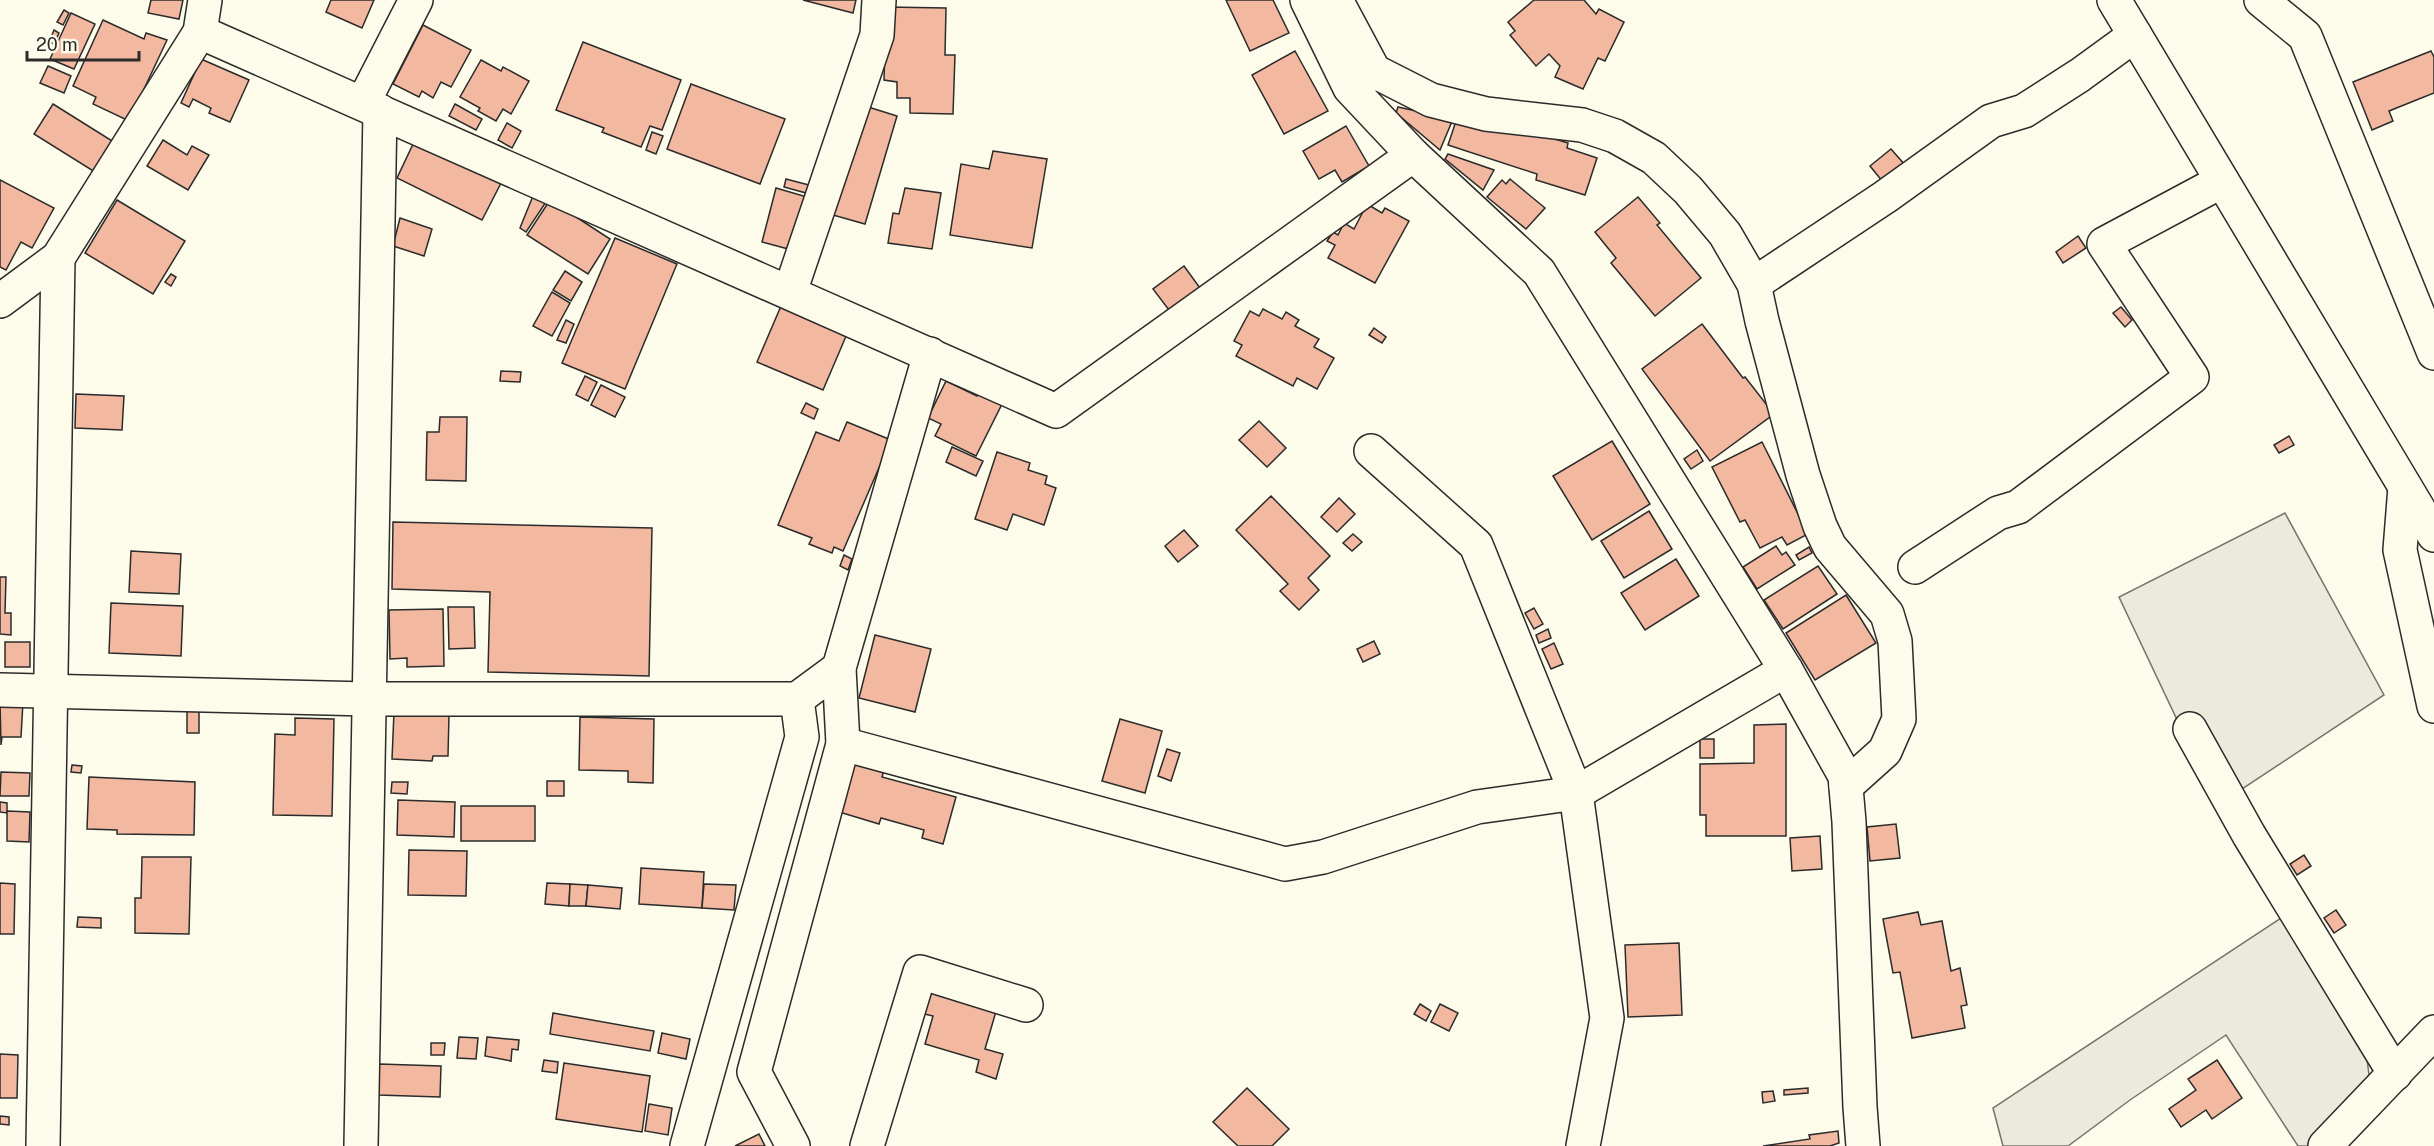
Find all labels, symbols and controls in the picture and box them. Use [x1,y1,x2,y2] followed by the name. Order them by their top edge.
[27,24,140,62] scale bar
[36,34,78,55] text: 20 m

